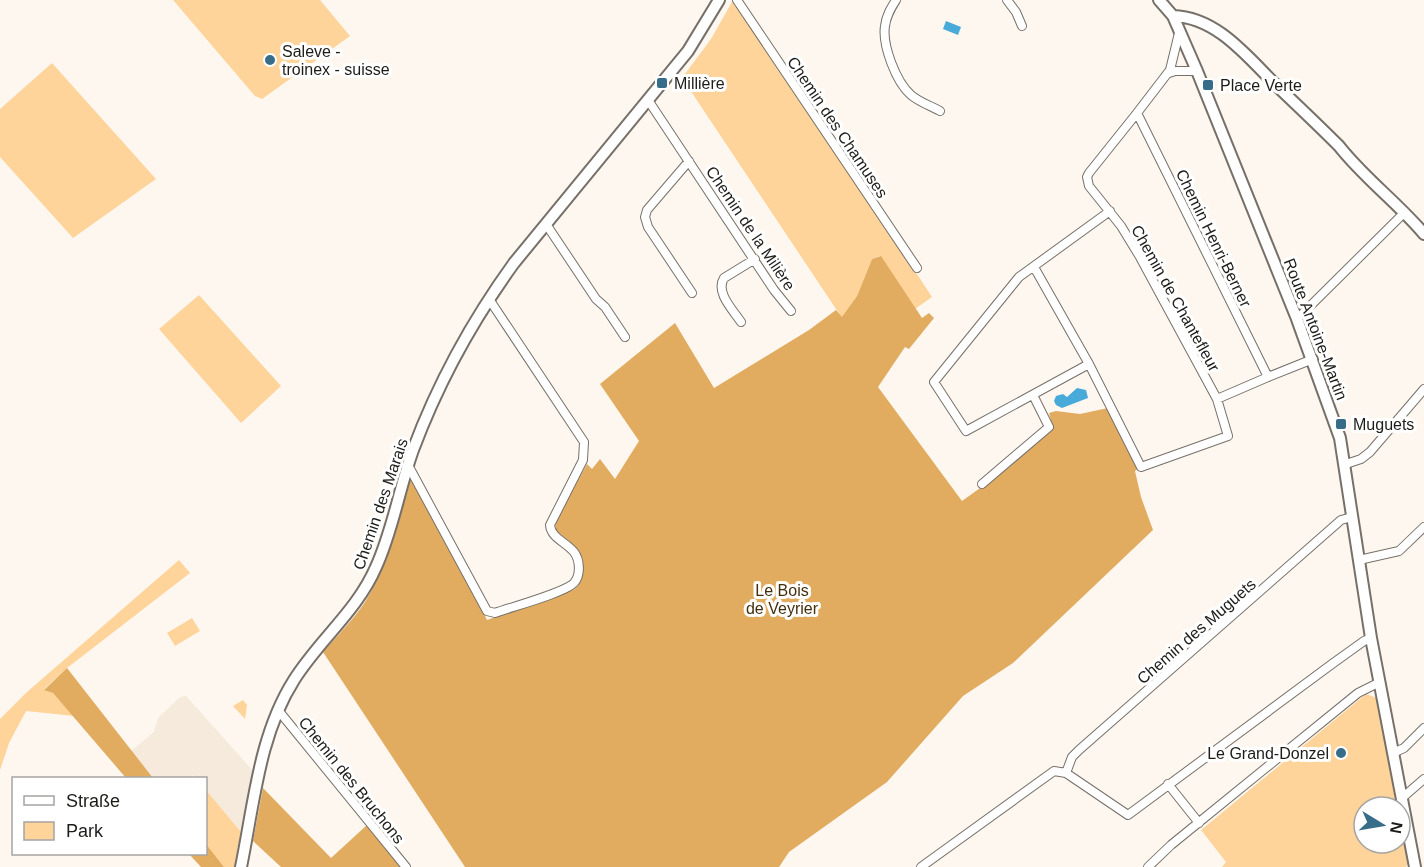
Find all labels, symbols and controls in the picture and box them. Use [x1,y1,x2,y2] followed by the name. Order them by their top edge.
[282,43,390,78] place label: Saleve - troinex - suisse
[263,53,277,67] marker: Saleve - troinex - suisse
[784,54,891,201] street label: Chemin des Chamuses
[674,75,725,92] place label: Millière
[655,76,669,90] marker: Millière
[1220,77,1302,94] place label: Place Verte
[1201,78,1215,92] marker: Place Verte
[703,163,798,294] street label: Chemin de la Milière
[1173,167,1255,310] street label: Chemin Henri-Berner
[1128,222,1223,375] street label: Chemin de Chantefleur
[1281,256,1350,402] street label: Route Antoine-Martin
[1353,416,1414,433] place label: Muguets
[1334,417,1348,431] marker: Muguets
[350,436,411,572] street label: Chemin des Marais
[1134,575,1259,687] street label: Chemin des Muguets
[746,582,819,617] park label: Le Bois de Veyrier
[295,714,408,847] street label: Chemin des Bruchons
[1207,745,1329,762] place label: Le Grand-Donzel
[1334,746,1348,760] marker: Le Grand-Donzel
[12,777,207,855] legend
[66,791,120,811] text: Straße
[1352,795,1412,855] north arrow
[1387,820,1406,835] text: N
[66,821,104,841] text: Park

